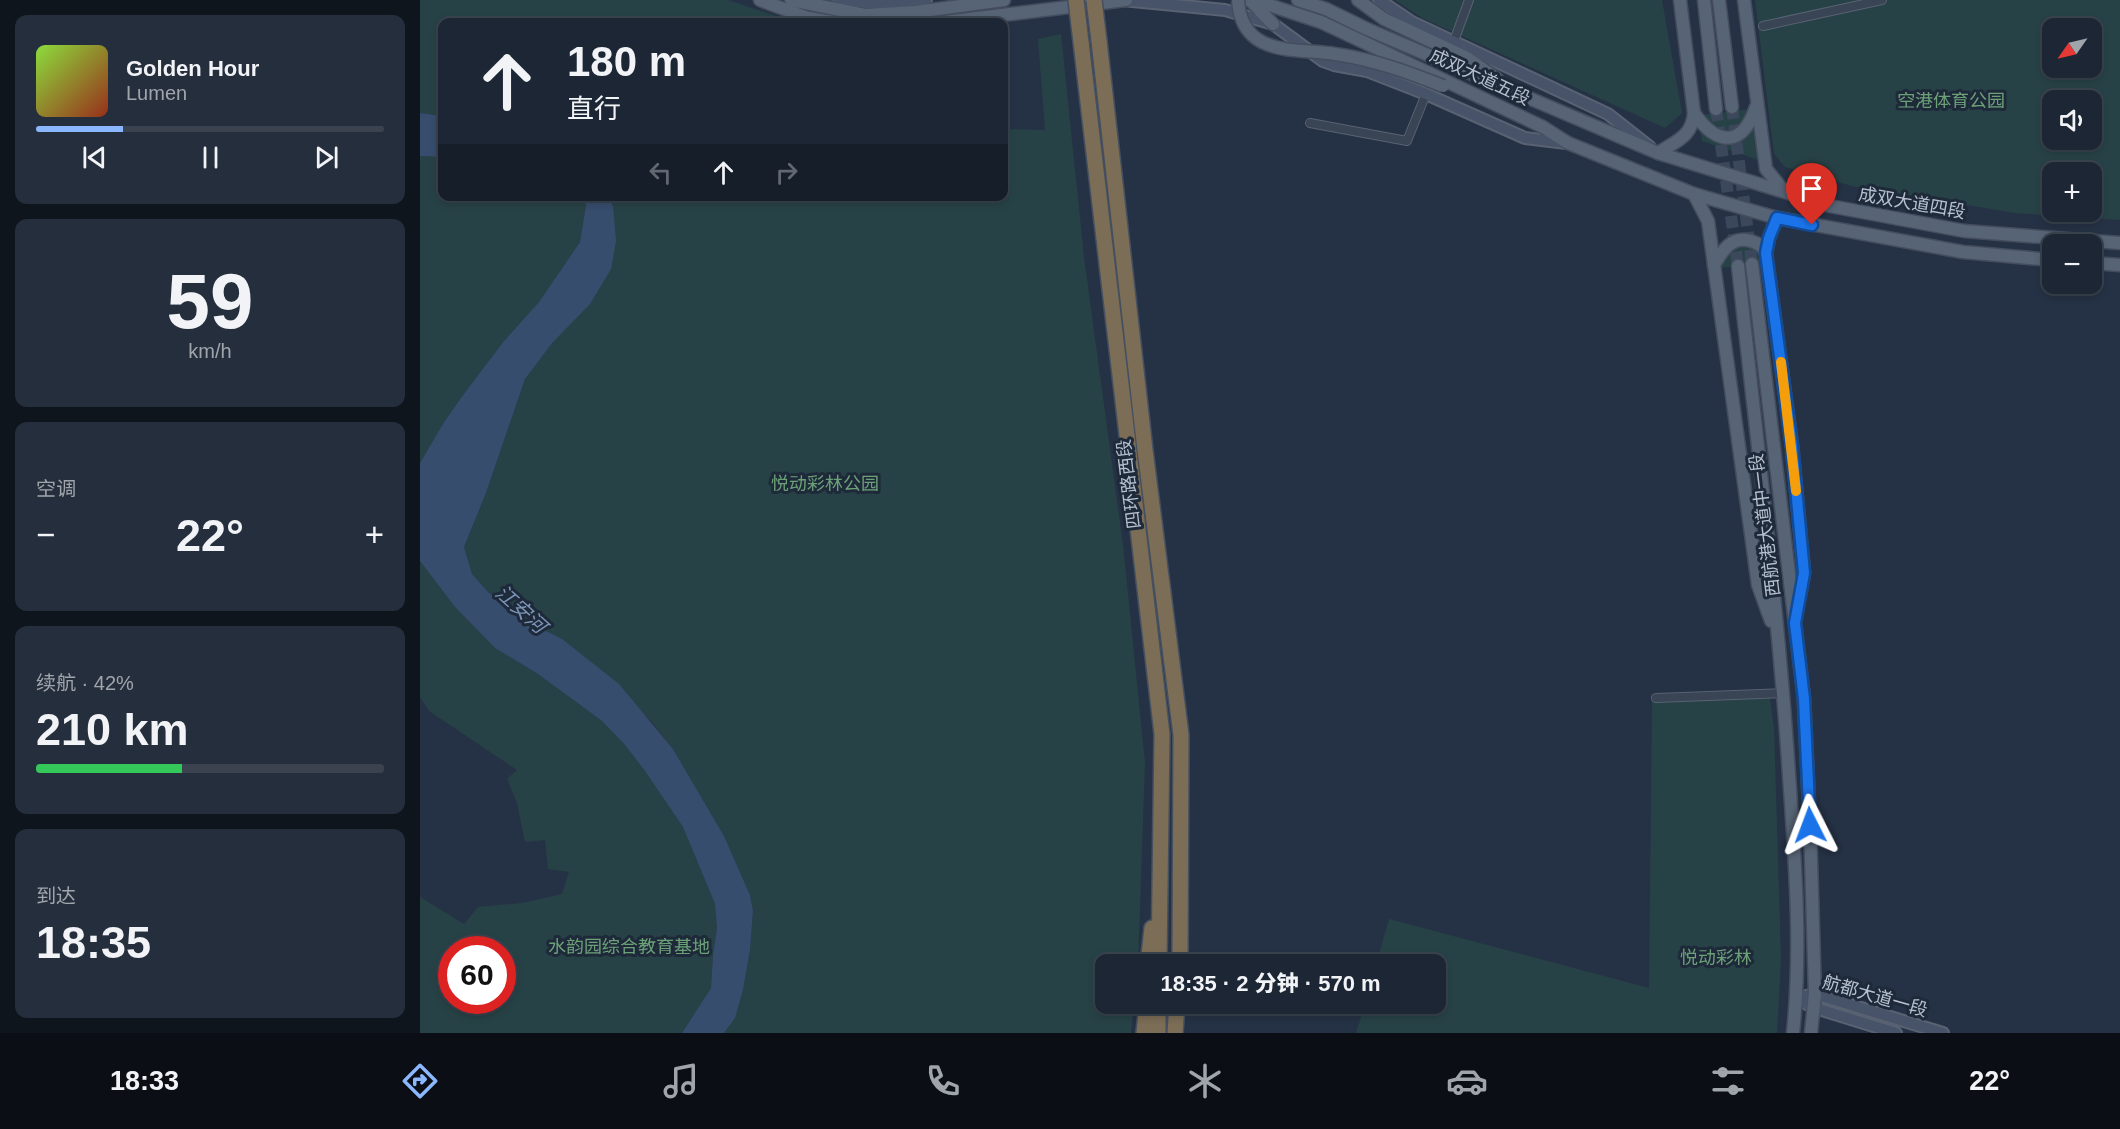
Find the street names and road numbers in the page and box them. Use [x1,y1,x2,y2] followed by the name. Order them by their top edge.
[1427,45,1533,109] street label: 成双大道五段
[1857,184,1967,222] street label: 成双大道四段
[1114,438,1144,530] street label: 四环路西段
[1746,452,1784,598] street label: 西航港大道中一段
[1820,972,1930,1020] street label: 航都大道一段

